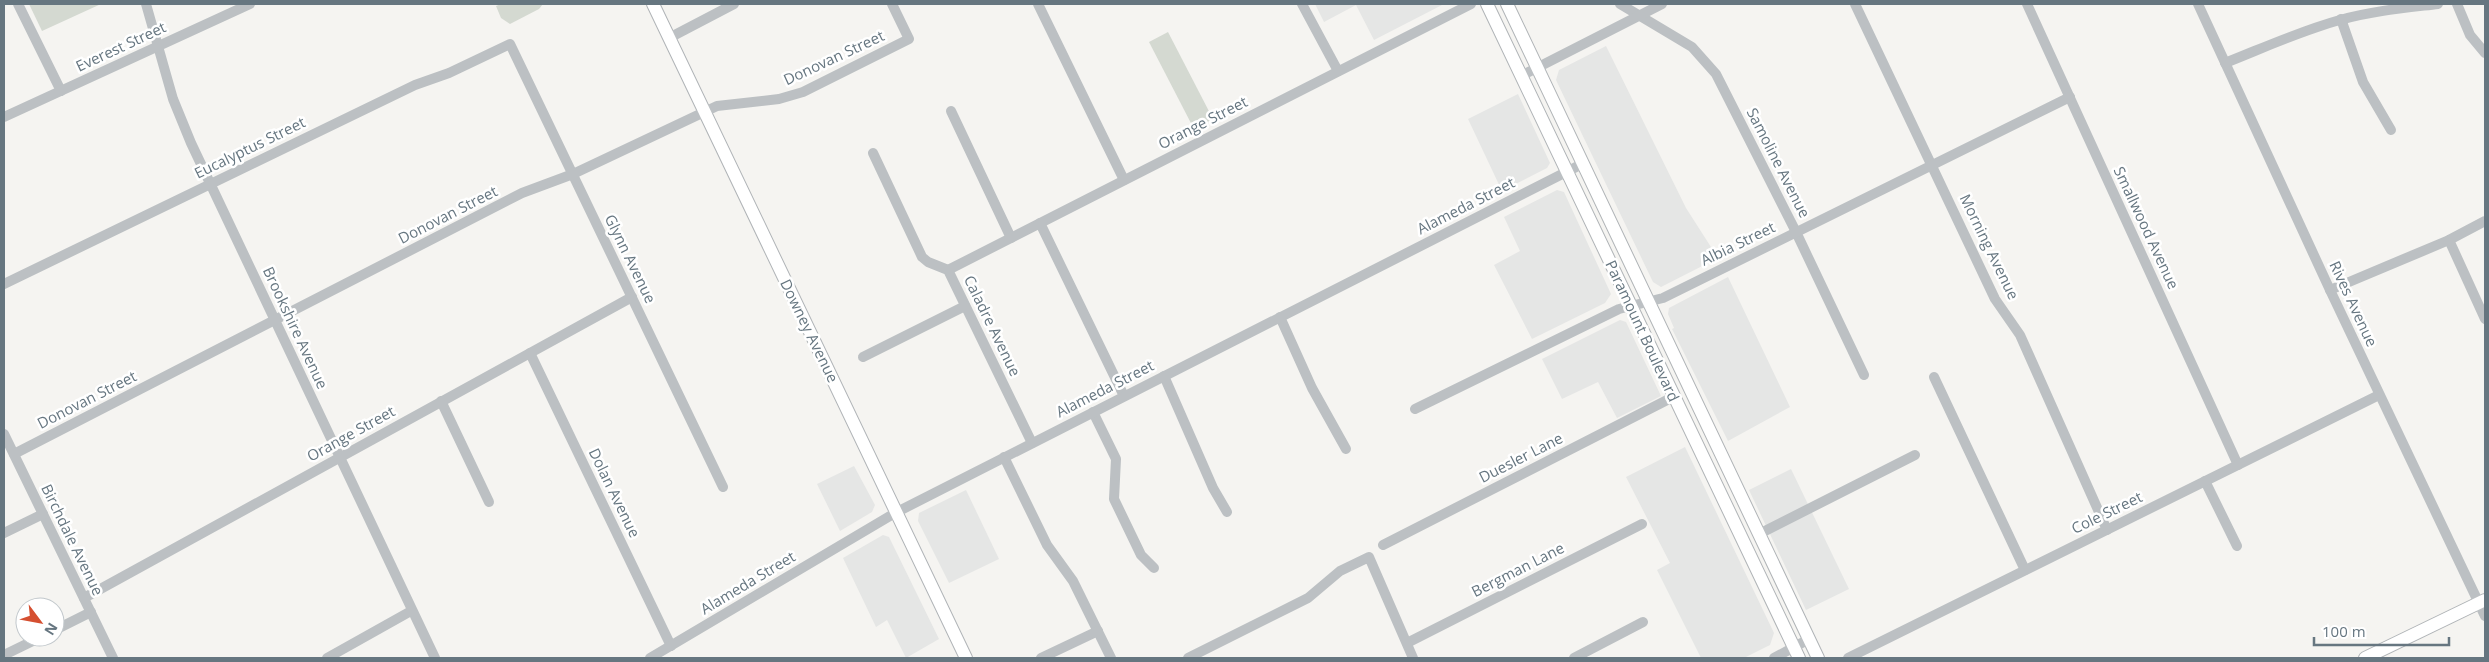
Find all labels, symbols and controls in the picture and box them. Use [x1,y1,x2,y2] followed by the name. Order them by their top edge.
[72,17,169,76] street label: Everest Street
[780,25,887,89] street label: Donovan Street
[1154,91,1251,153] street label: Orange Street
[1743,104,1815,221] street label: Samoline Avenue
[191,112,308,183] street label: Eucalyptus Street
[2110,163,2184,292] street label: Smallwood Avenue
[1413,172,1518,238] street label: Alameda Street
[394,180,501,248] street label: Donovan Street
[1956,190,2024,303] street label: Morning Avenue
[601,211,661,306] street label: Glynn Avenue
[1697,216,1778,270] street label: Albia Street
[1601,257,1684,404] street label: Paramount Boulevard
[2325,258,2382,350] street label: Rives Avenue
[259,263,333,392] street label: Brookshire Avenue
[960,272,1026,379] street label: Caladre Avenue
[776,275,844,386] street label: Downey Avenue
[1052,355,1157,421] street label: Alameda Street
[33,365,140,433] street label: Donovan Street
[303,401,398,466] street label: Orange Street
[1475,427,1566,487] street label: Duesler Lane
[585,444,645,541] street label: Dolan Avenue
[37,480,109,599] street label: Birchdale Avenue
[2068,486,2145,538] street label: Cole Street
[1468,537,1567,601] street label: Bergman Lane
[696,546,799,618] street label: Alameda Street
[15,597,65,647] north arrow
[2314,614,2449,646] scale bar
[40,619,63,639] text: N
[2322,621,2366,641] text: 100 m

